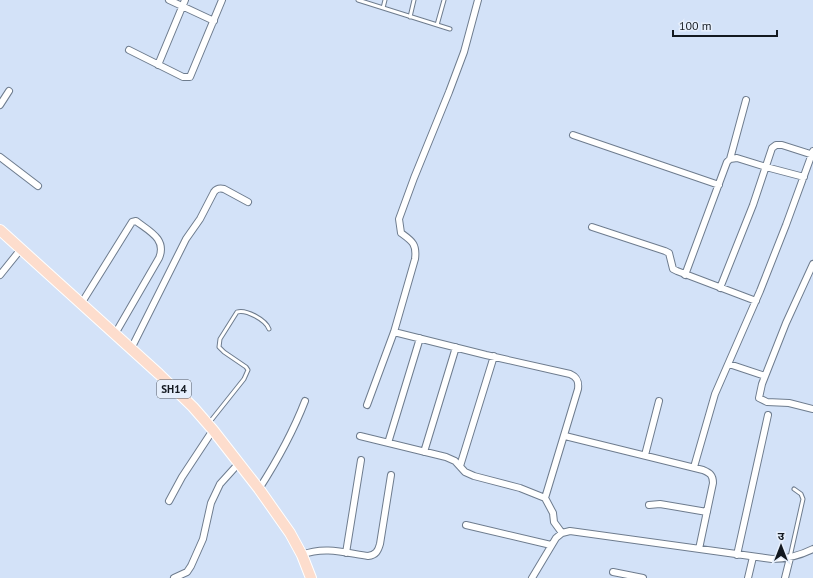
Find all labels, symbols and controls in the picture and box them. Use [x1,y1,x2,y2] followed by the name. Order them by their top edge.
[673,12,777,38] scale bar
[679,18,712,33] text: 100 m
[157,380,191,398] road number: SH14
[761,526,801,566] north arrow
[778,529,785,543] text: उ

